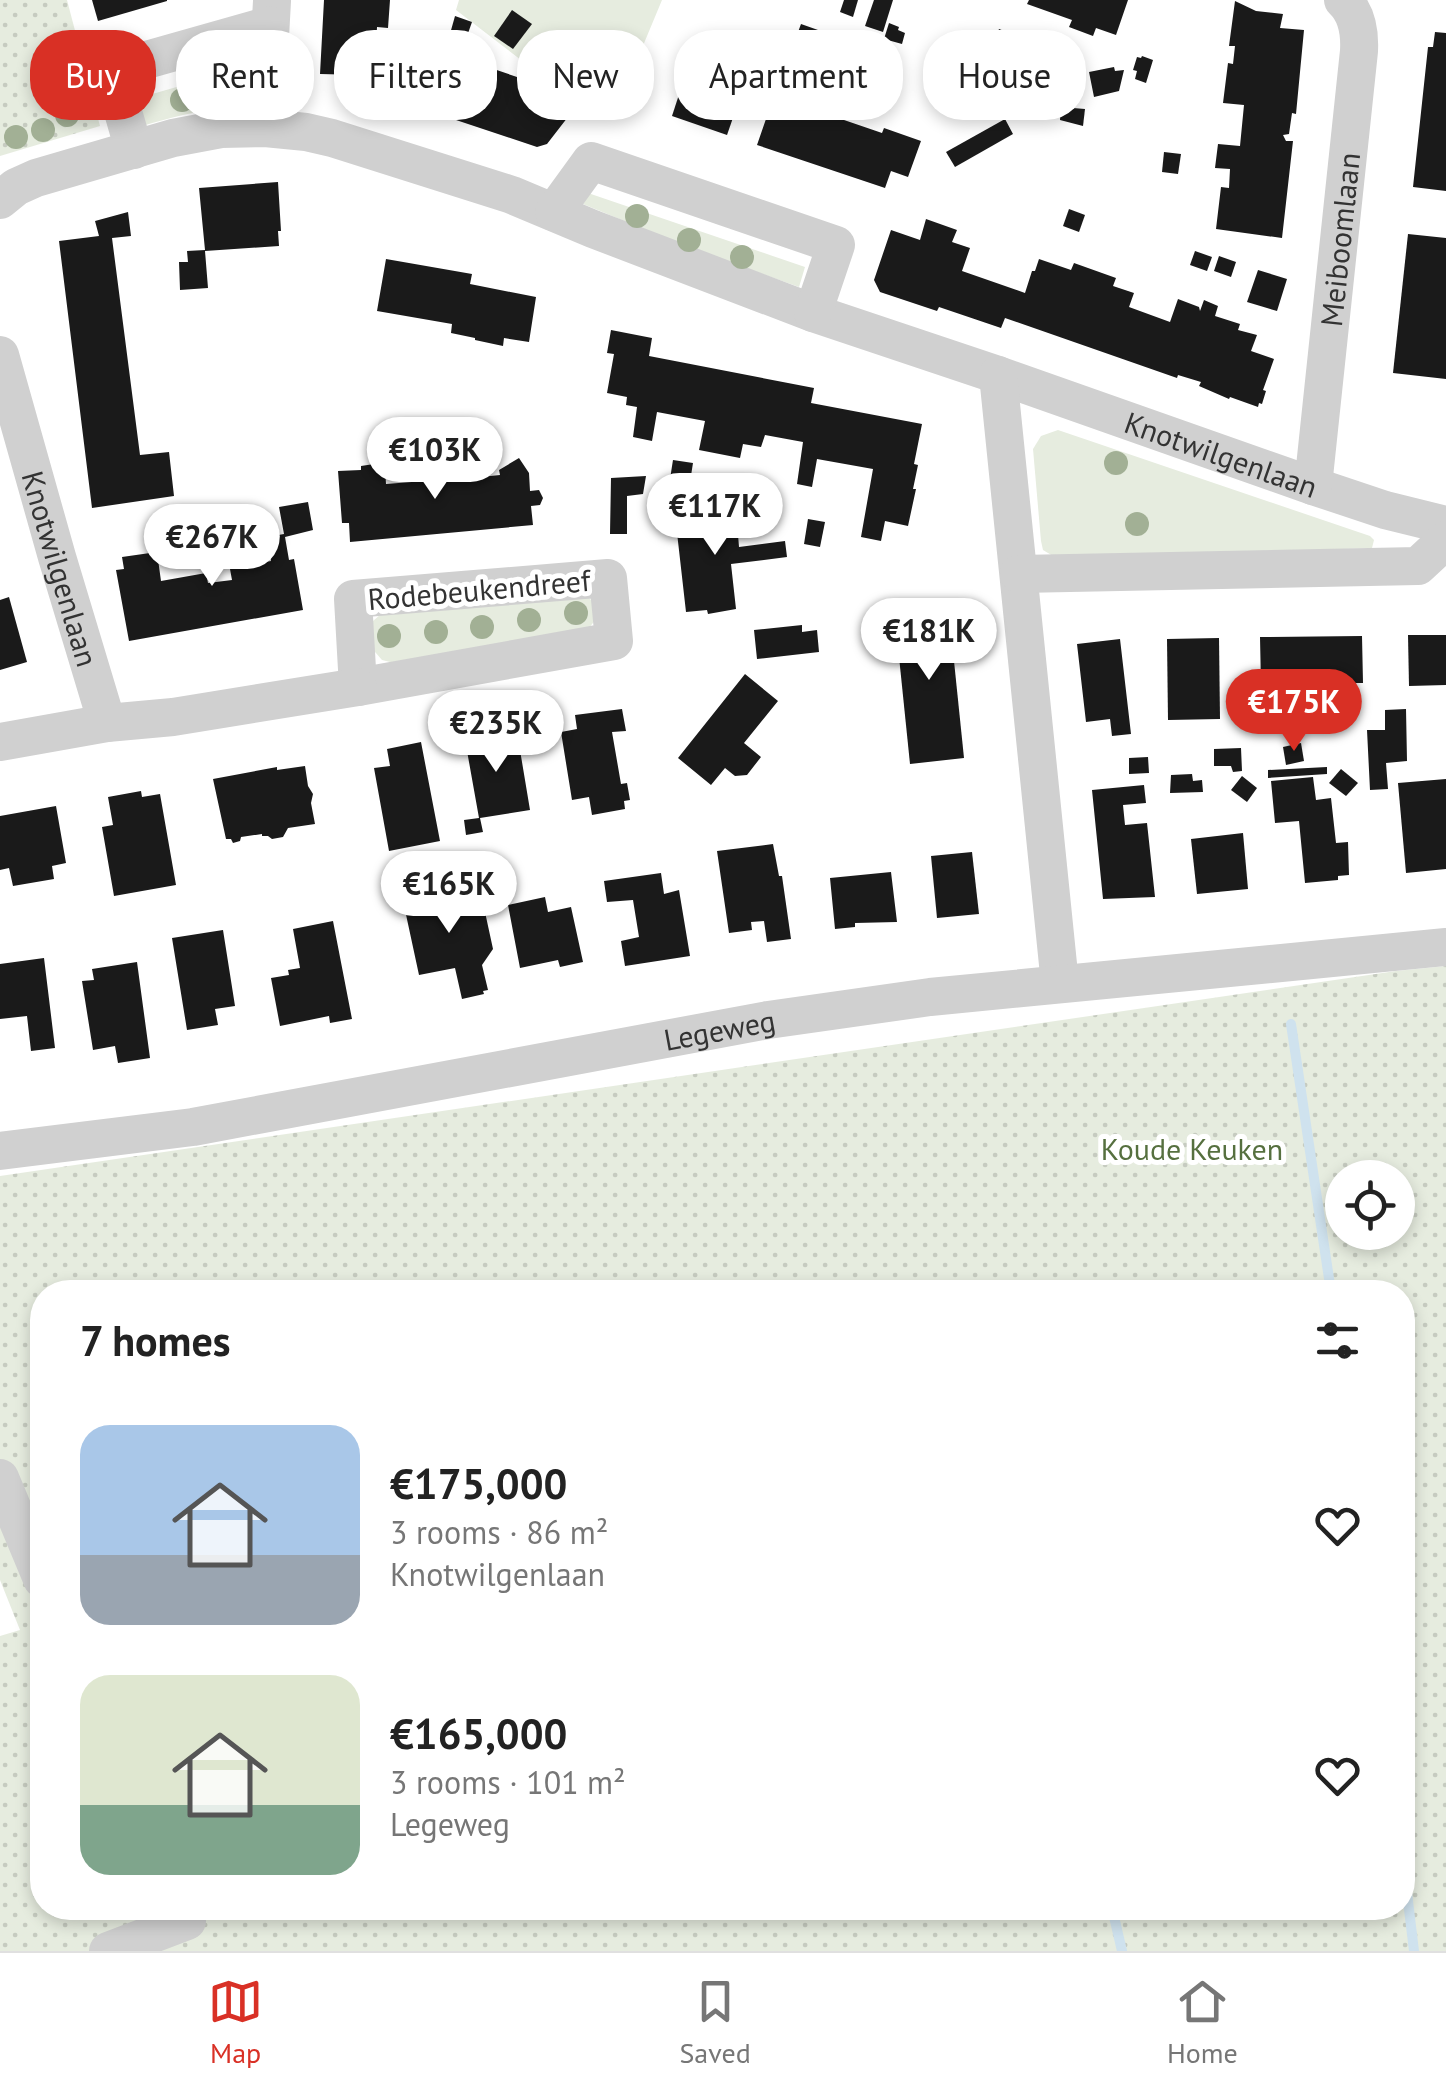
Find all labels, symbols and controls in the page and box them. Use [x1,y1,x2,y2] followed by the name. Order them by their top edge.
[30,30,156,120] chip: Buy
[176,30,314,120] chip: Rent
[334,30,497,120] chip: Filters
[517,30,654,120] chip: New
[674,30,903,120] chip: Apartment
[923,30,1086,120] chip: House
[1310,150,1368,328] street label: Meiboomlaan
[1120,402,1323,506] street label: Knotwilgenlaan
[365,417,505,502] pin: €103K
[389,428,481,470] text: €103K
[14,466,108,671] street label: Knotwilgenlaan
[645,473,785,558] pin: €117K
[669,484,761,526] text: €117K
[142,504,282,589] pin: €267K
[166,515,258,557] text: €267K
[366,560,593,618] street label: Rodebeukendreef
[859,598,999,683] pin: €181K
[883,609,975,651] text: €181K
[1224,669,1364,754] pin: €175K
[1248,680,1340,722] text: €175K
[426,690,566,775] pin: €235K
[450,701,542,743] text: €235K
[379,851,519,936] pin: €165K
[403,862,495,904] text: €165K
[661,1000,778,1058] street label: Legeweg
[1101,1129,1283,1168] park label: Koude Keuken
[1325,1160,1415,1250] map controls
[1325,1160,1415,1250] button: locate
[80,1313,231,1368] text: 7 homes
[1310,1313,1365,1368] icon: filters
[390,1456,567,1511] text: €175,000
[160,1465,280,1585] icon: home
[1310,1498,1365,1553] icon: heart
[390,1511,608,1553] text: 3 rooms · 86 m²
[390,1553,605,1595] text: Knotwilgenlaan
[390,1706,567,1761] text: €165,000
[160,1715,280,1835] icon: home
[1310,1748,1365,1803] icon: heart
[390,1761,626,1803] text: 3 rooms · 101 m²
[390,1803,510,1845] text: Legeweg
[208,1974,263,2071] tab: Map
[679,1974,751,2071] tab: Saved
[1167,1974,1238,2071] tab: Home

